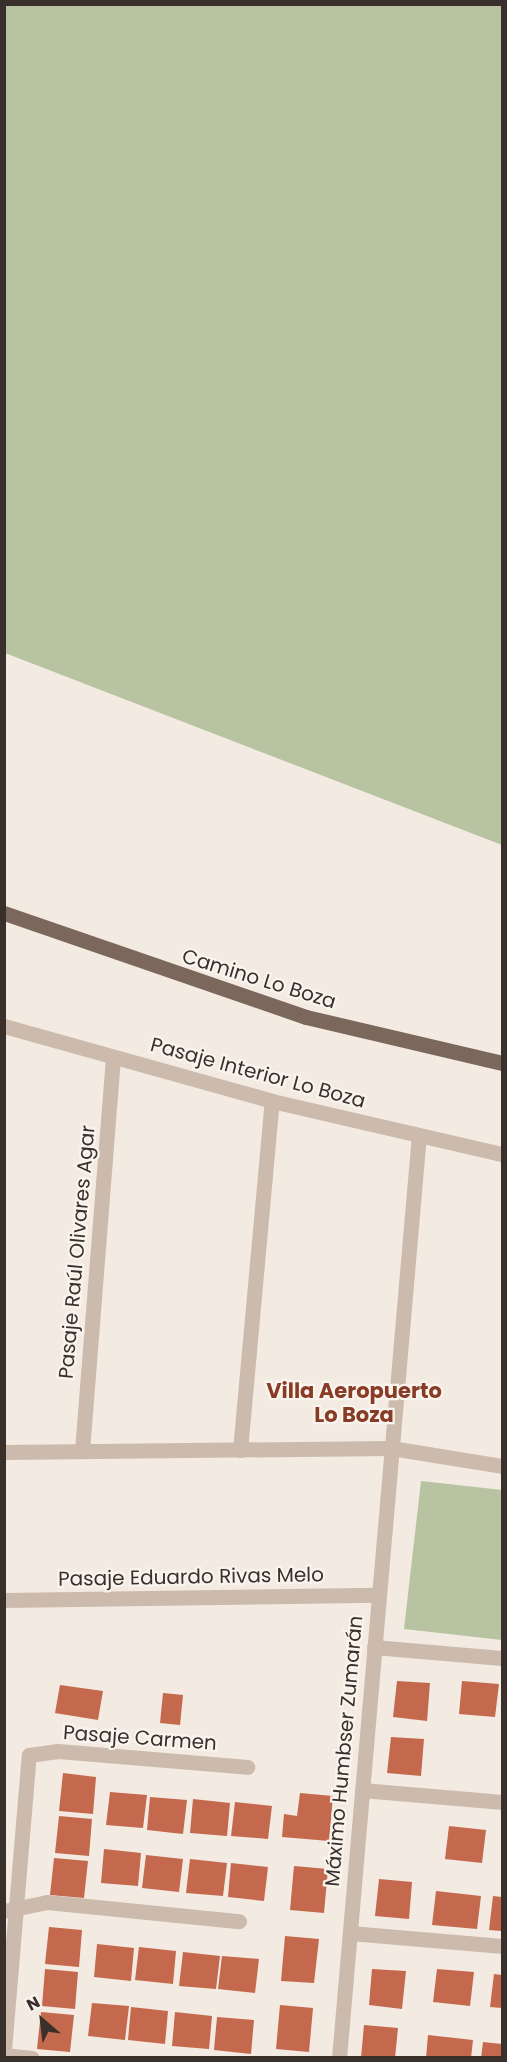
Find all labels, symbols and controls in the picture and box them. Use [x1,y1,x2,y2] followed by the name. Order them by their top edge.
[179,944,339,1014] street label: Camino Lo Boza
[148,1033,368,1113] street label: Pasaje Interior Lo Boza
[54,1124,100,1380] street label: Pasaje Raúl Olivares Agar
[266,1378,442,1428] district label: Villa Aeropuerto Lo Boza
[58,1563,324,1591] street label: Pasaje Eduardo Rivas Melo
[320,1615,368,1887] street label: Máximo Humbser Zumarán
[62,1721,218,1755] street label: Pasaje Carmen
[12,1990,72,2050] north arrow
[23,1991,44,2017] text: N

